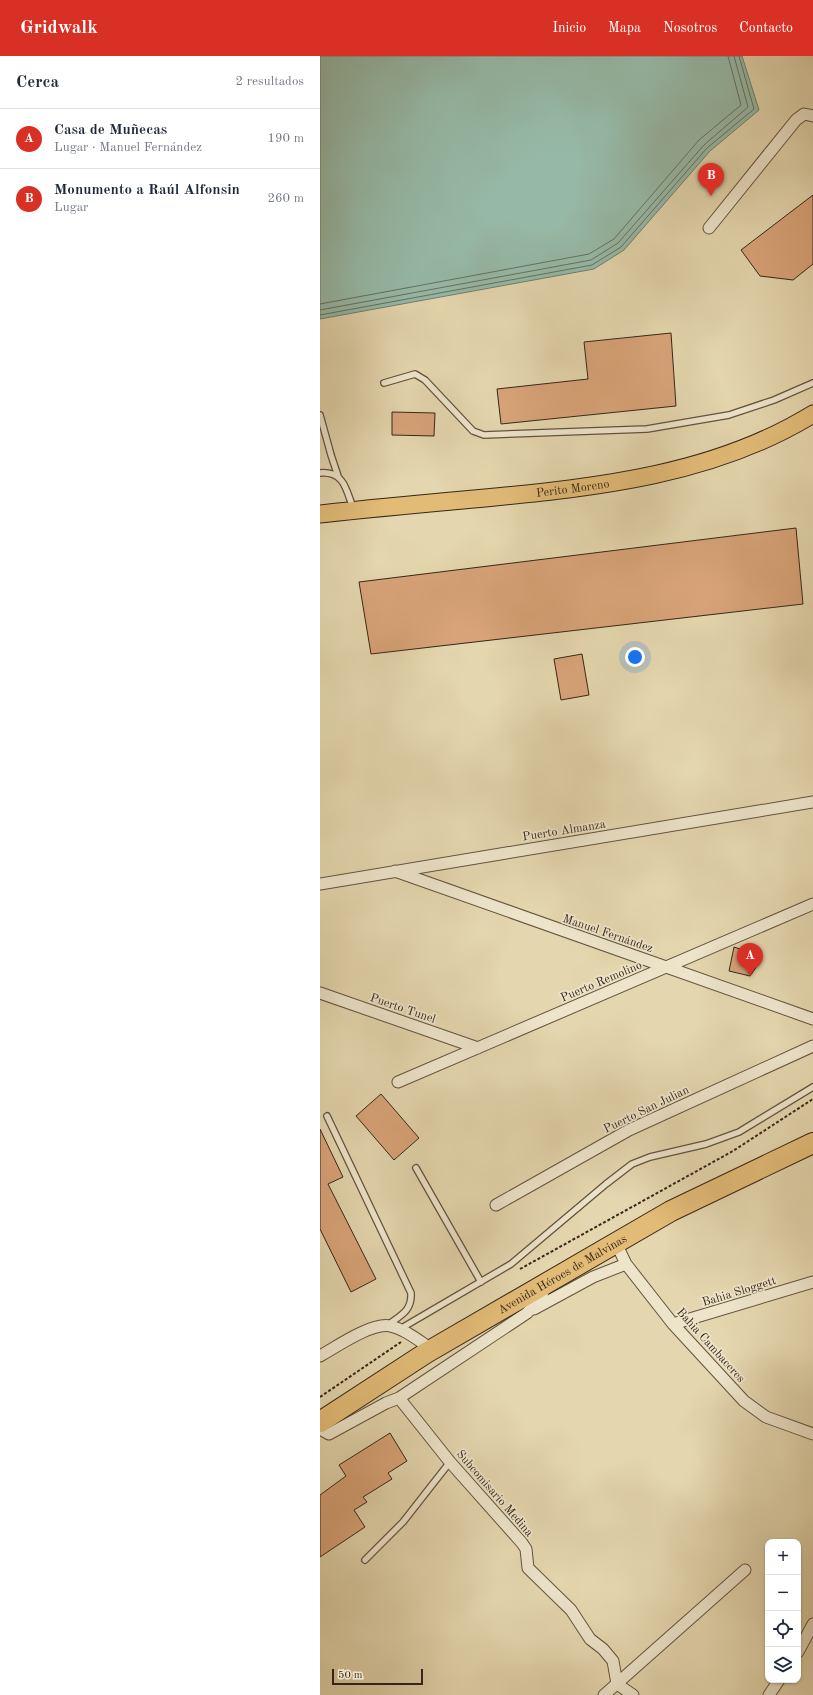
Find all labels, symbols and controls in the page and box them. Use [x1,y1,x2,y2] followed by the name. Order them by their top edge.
[20,19,98,38] text: Gridwalk
[552,21,586,35] text: Inicio
[608,21,641,35] text: Mapa
[663,21,717,35] text: Nosotros
[739,21,793,35] text: Contacto
[16,74,59,91] text: Cerca
[236,75,304,88] text: 2 resultados
[54,123,167,138] text: Casa de Muñecas
[24,132,34,145] text: A
[267,132,304,145] text: 190 m
[54,141,202,154] text: Lugar · Manuel Fernández
[698,163,724,196] pin: B
[54,183,240,198] text: Monumento a Raúl Alfonsin
[24,192,34,205] text: B
[267,192,304,205] text: 260 m
[54,201,88,214] text: Lugar
[536,478,610,500] street label: Perito Moreno
[625,647,645,667] your location
[522,818,607,843] street label: Puerto Almanza
[561,913,654,955] street label: Manuel Fernández
[737,943,763,976] pin: A
[559,959,644,1004] street label: Puerto Remolino
[368,992,437,1026] street label: Puerto Tunel
[602,1084,692,1136] street label: Puerto San Julian
[496,1233,629,1317] street label: Avenida Héroes de Malvinas
[701,1275,778,1309] street label: Bahia Sloggett
[674,1306,747,1385] street label: Bahia Cambaceres
[454,1448,535,1539] street label: Subcomisario Medina
[765,1539,801,1683] map controls
[765,1539,801,1575] button: +
[765,1575,801,1611] button: −
[765,1611,801,1647] button: locate
[765,1647,801,1683] button: layers
[332,1667,423,1686] scale bar
[338,1670,363,1681] text: 50 m

